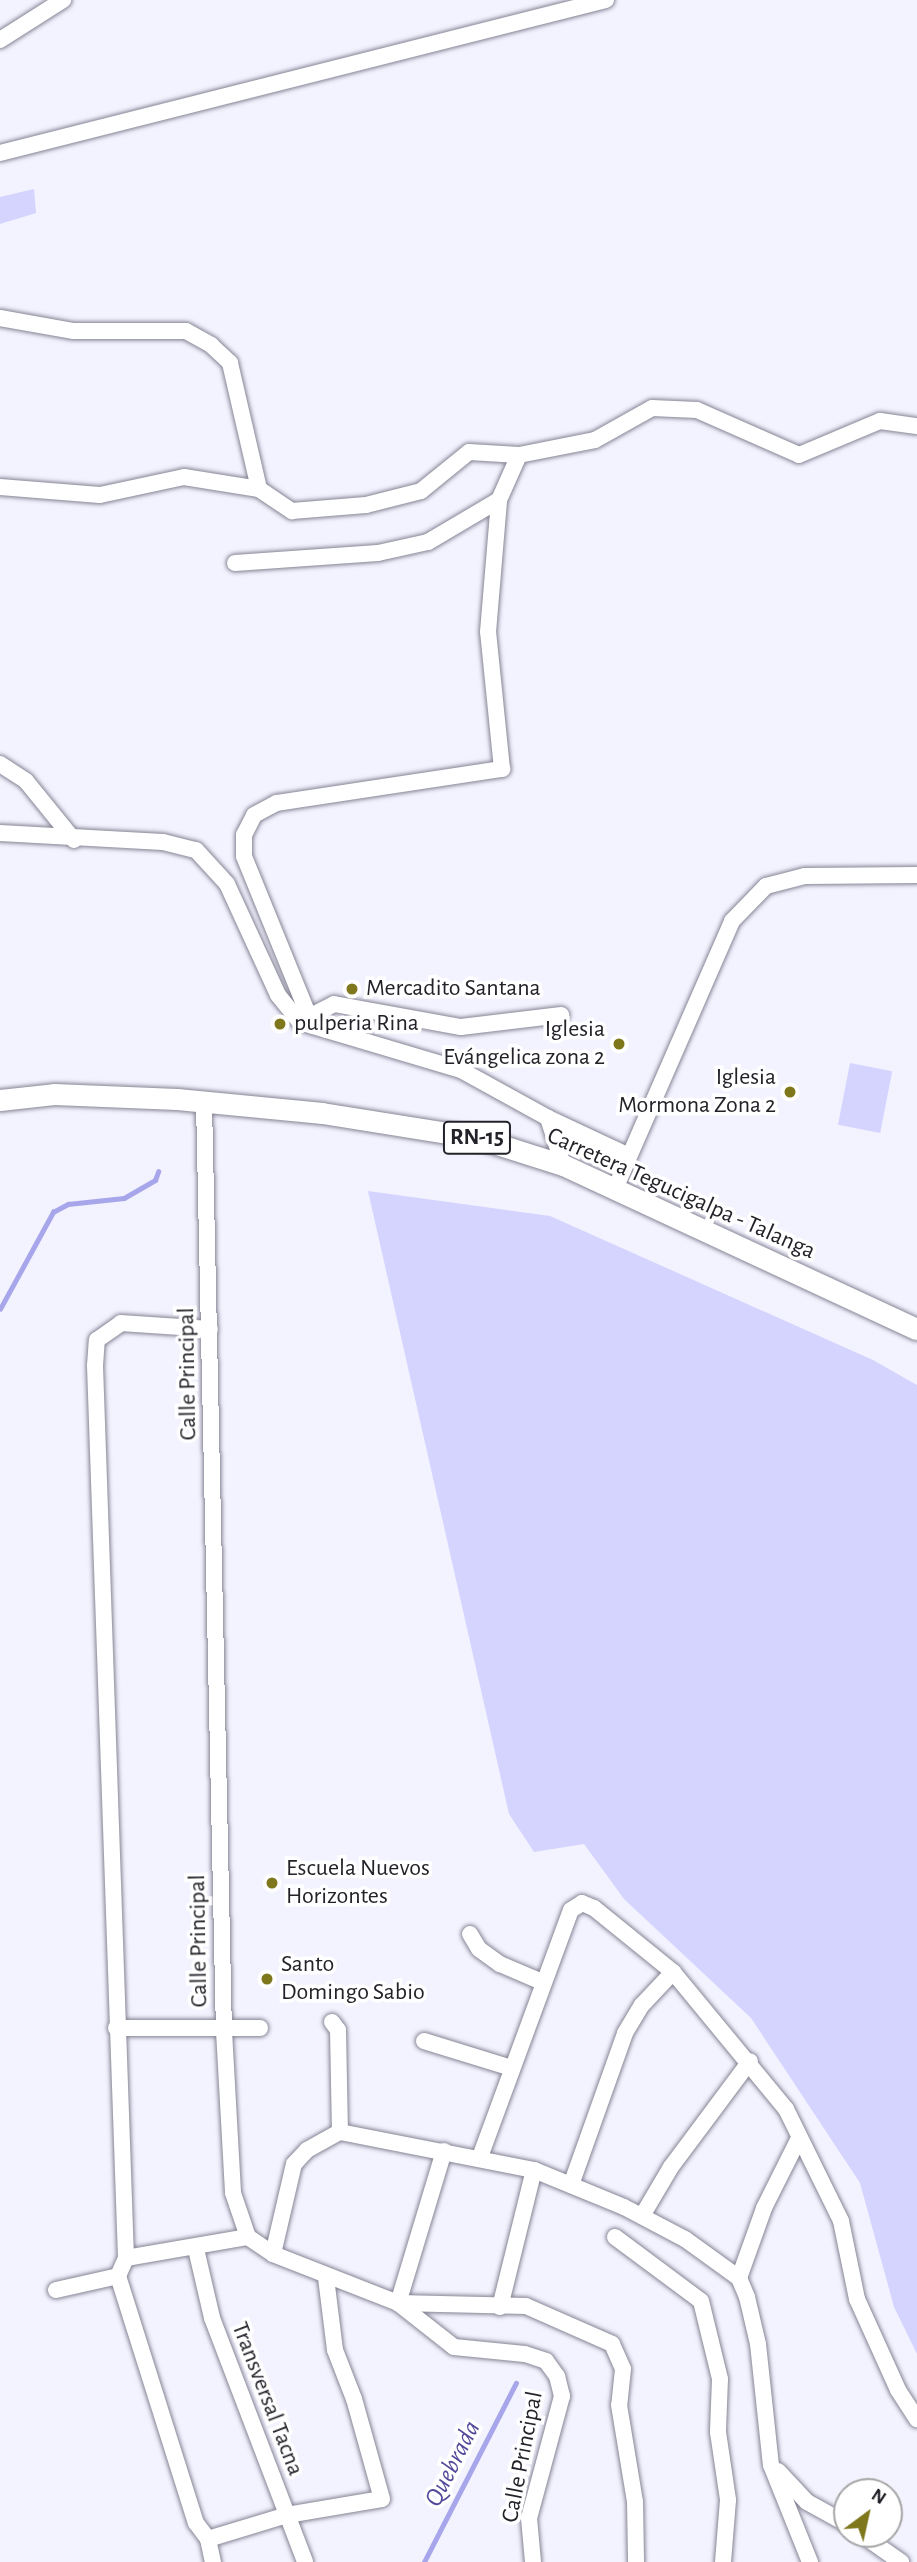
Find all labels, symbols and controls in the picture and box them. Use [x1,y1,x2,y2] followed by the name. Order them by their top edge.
[366,975,541,1003] place label: Mercadito Santana
[344,981,360,997] marker: Mercadito Santana
[294,1010,419,1038] place label: pulperia Rina
[272,1016,288,1032] marker: pulperia Rina
[443,1016,605,1072] place label: Iglesia Evángelica zona 2
[611,1036,627,1052] marker: Iglesia Evángelica zona 2
[618,1064,776,1120] place label: Iglesia Mormona Zona 2
[782,1084,798,1100] marker: Iglesia Mormona Zona 2
[442,1119,512,1158] road number: RN-15
[542,1122,820,1266] street label: Carretera Tegucigalpa - Talanga
[172,1307,204,1441] street label: Calle Principal
[286,1855,430,1911] place label: Escuela Nuevos Horizontes
[183,1874,215,2008] street label: Calle Principal
[264,1875,280,1891] marker: Escuela Nuevos Horizontes
[281,1951,425,2007] place label: Santo Domingo Sabio
[259,1971,275,1987] marker: Santo Domingo Sabio
[225,2318,309,2480] street label: Transversal Tacna
[496,2389,550,2525] street label: Calle Principal
[418,2416,488,2512] water label: Quebrada
[833,2478,903,2548] north arrow
[868,2485,889,2508] text: N

